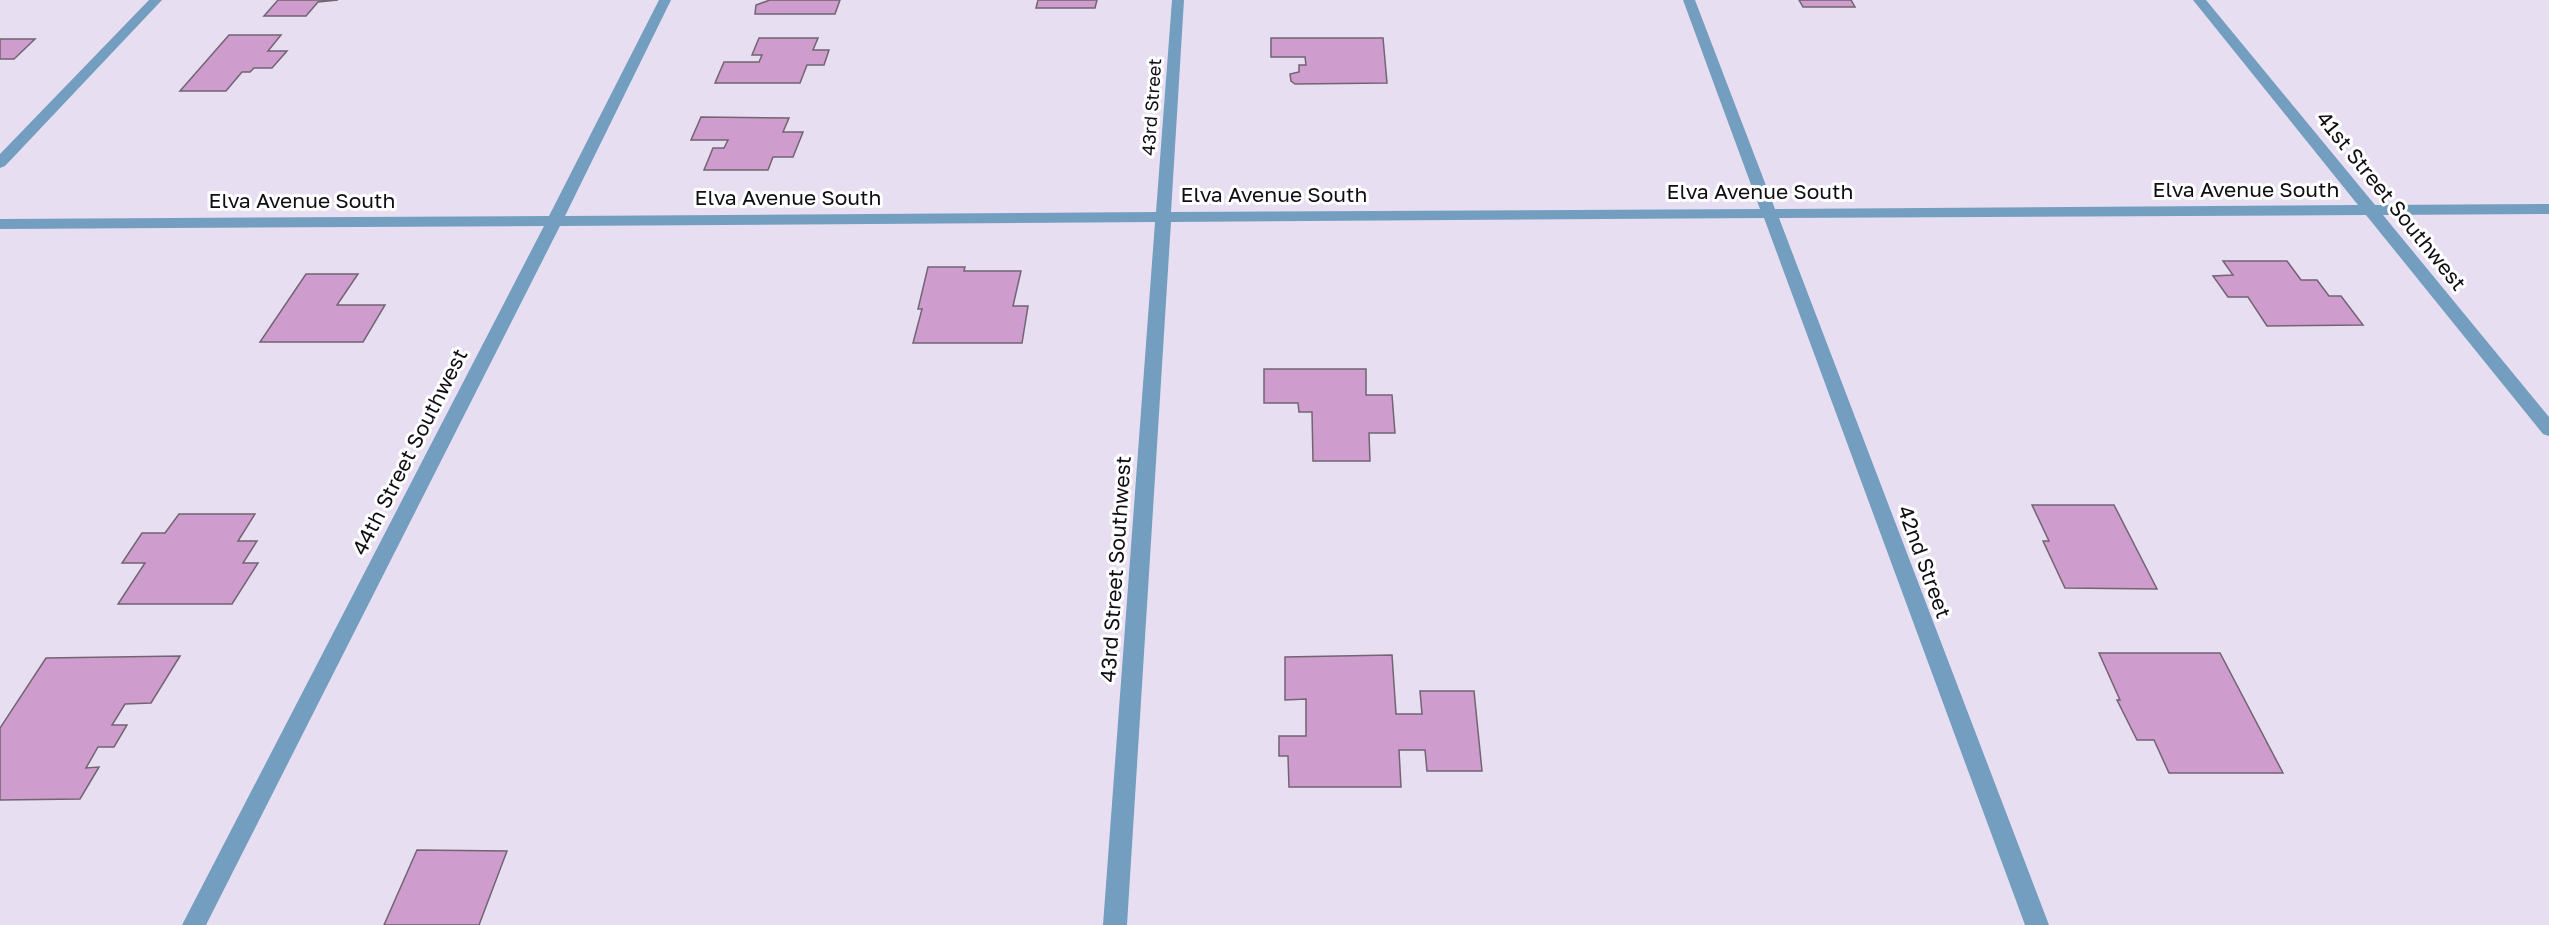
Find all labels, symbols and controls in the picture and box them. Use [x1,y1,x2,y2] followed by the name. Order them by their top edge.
[1137,58,1165,156] street label: 43rd Street
[2311,105,2472,295] street label: 41st Street Southwest
[2153,176,2339,202] street label: Elva Avenue South
[1667,178,1853,204] street label: Elva Avenue South
[1181,181,1367,207] street label: Elva Avenue South
[695,184,881,210] street label: Elva Avenue South
[209,187,395,213] street label: Elva Avenue South
[346,344,472,559] street label: 44th Street Southwest
[1094,455,1136,683] street label: 43rd Street Southwest
[1893,502,1957,622] street label: 42nd Street

